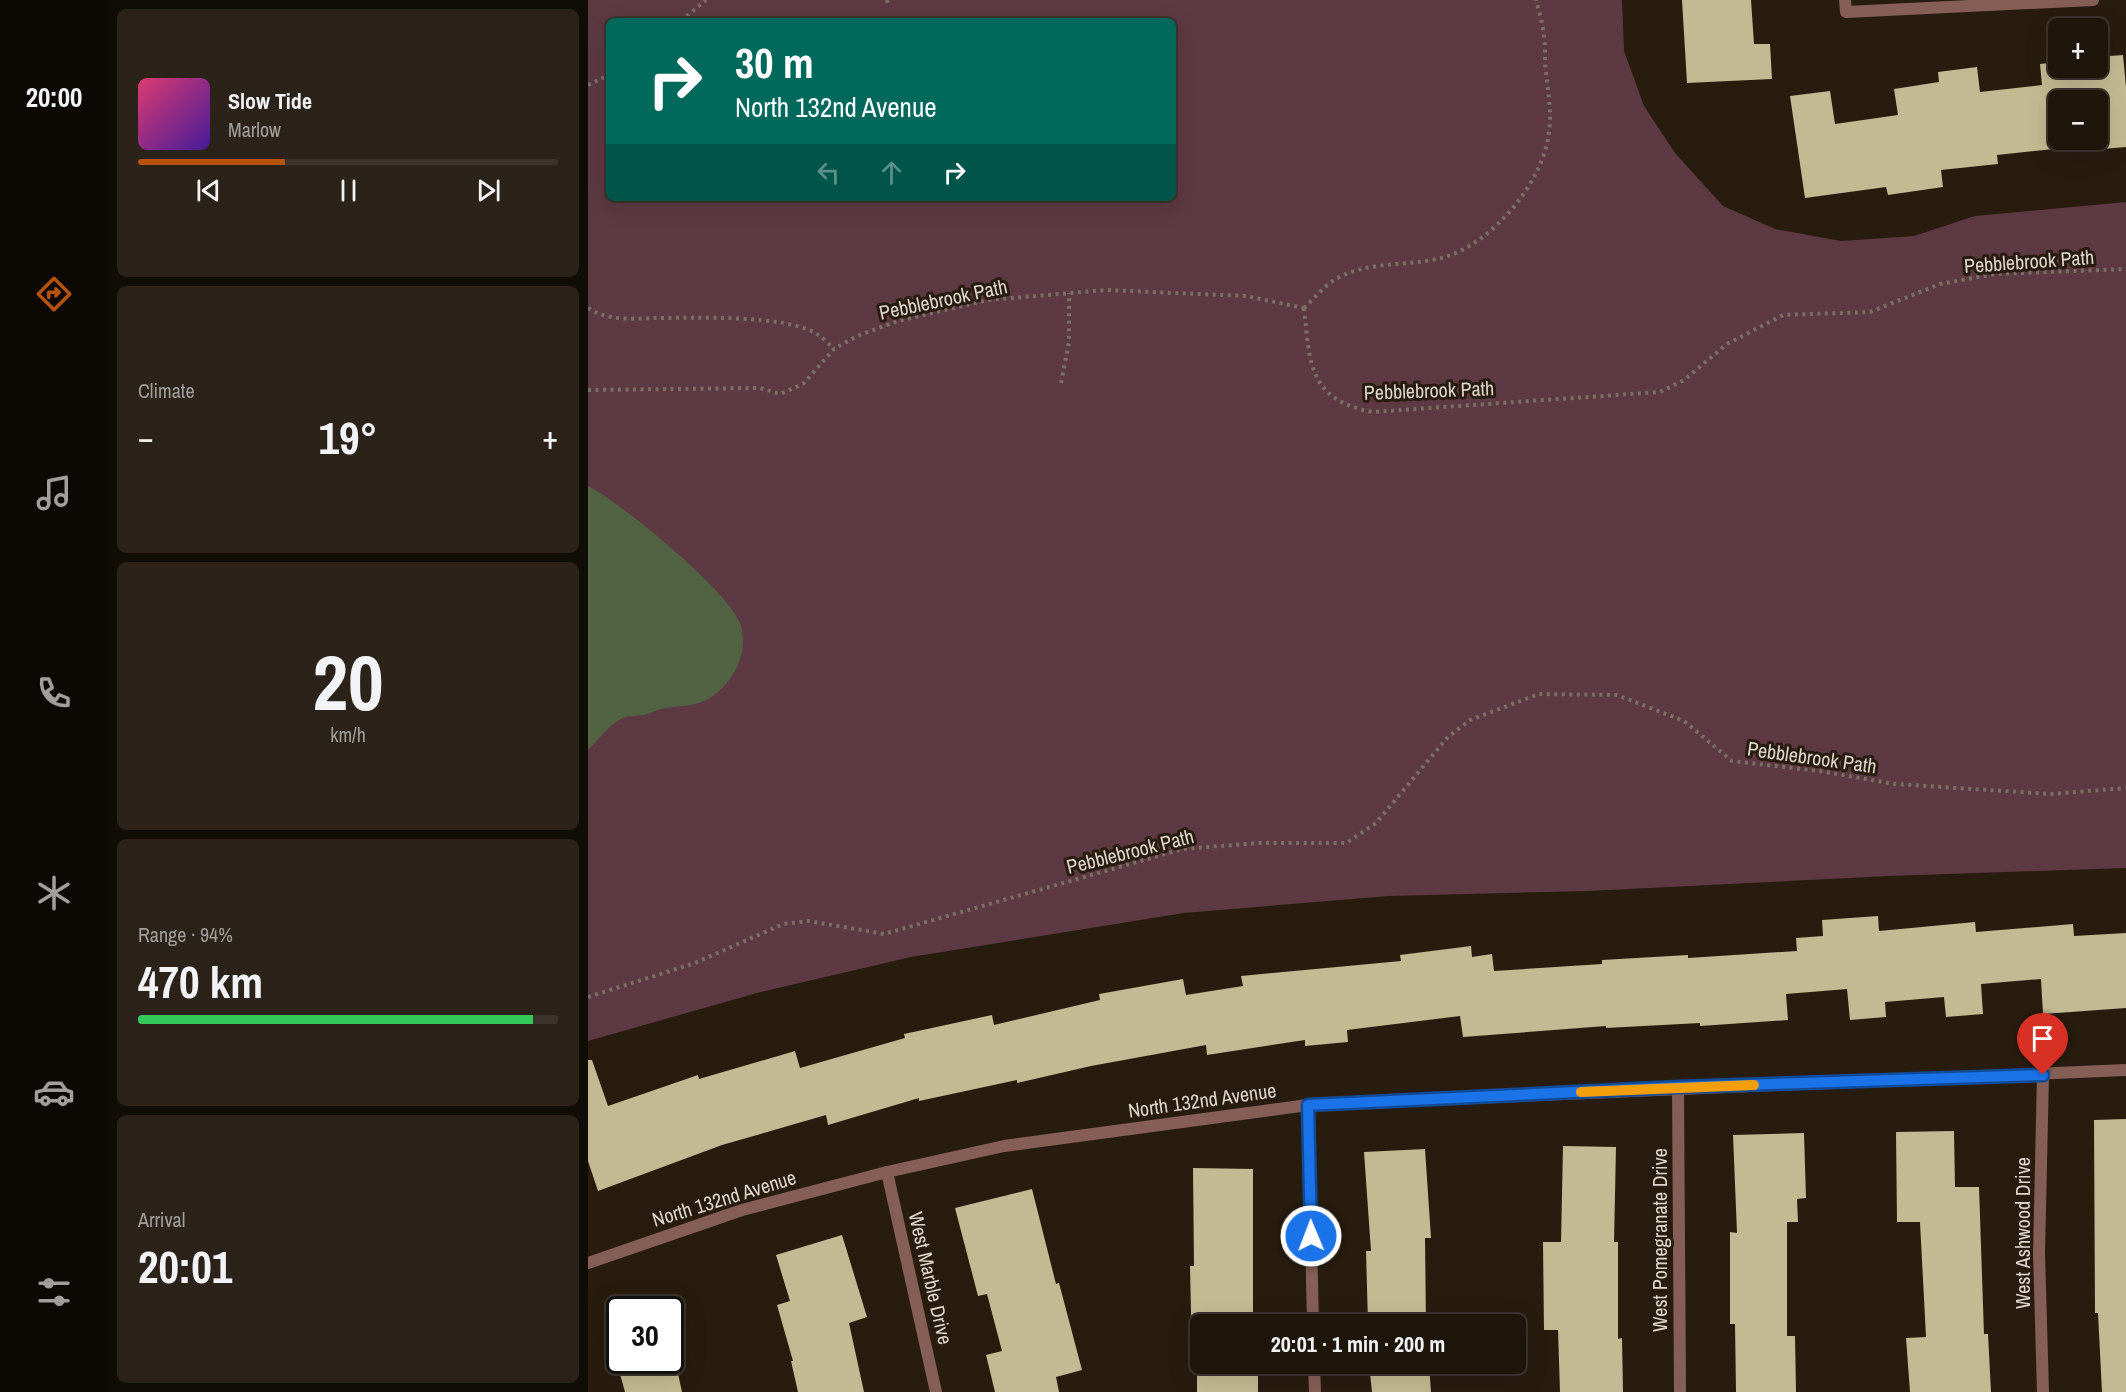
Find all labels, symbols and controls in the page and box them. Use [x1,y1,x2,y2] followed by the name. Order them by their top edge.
[2048,18,2108,150] map controls
[2048,18,2108,78] button: +
[735,35,814,91] text: 30 m
[636,42,714,120] icon: right
[26,79,82,115] text: 20:00
[228,86,312,116] text: Slow Tide
[735,89,937,125] text: North 132nd Avenue
[2048,90,2108,150] button: −
[228,116,281,143] text: Marlow
[812,156,845,189] icon: left
[875,156,908,189] icon: ahead
[938,156,971,189] icon: right
[192,174,225,207] icon: previous
[332,174,365,207] icon: pause
[472,174,505,207] icon: next
[1963,243,2095,279] street label: Pebblebrook Path
[876,272,1010,326] street label: Pebblebrook Path
[33,273,75,315] icon: directions
[1363,374,1495,406] street label: Pebblebrook Path
[138,377,195,404] text: Climate
[318,407,378,468] text: 19°
[138,415,154,459] text: −
[542,415,558,459] text: +
[33,472,75,514] icon: music
[312,629,384,734] text: 20
[33,672,75,714] icon: phone
[330,721,366,748] text: km/h
[1746,735,1878,779] street label: Pebblebrook Path
[1063,822,1197,880] street label: Pebblebrook Path
[33,872,75,914] icon: climate
[138,921,233,948] text: Range · 94%
[138,951,263,1012] text: 470 km
[2017,1013,2068,1075] pin
[2026,1022,2059,1055] icon: arrive
[33,1071,75,1113] icon: car
[1126,1076,1278,1124] street label: North 132nd Avenue
[1646,1148,1673,1332] street label: West Pomegranate Drive
[2009,1157,2036,1309] street label: West Ashwood Drive
[649,1163,799,1233] street label: North 132nd Avenue
[1279,1204,1343,1268] position arrow
[138,1206,185,1233] text: Arrival
[903,1209,959,1347] street label: West Marble Drive
[138,1236,232,1297] text: 20:01
[33,1271,75,1313] icon: filters
[606,1296,684,1374] speed limit sign: 30
[1271,1329,1445,1359] text: 20:01 · 1 min · 200 m

